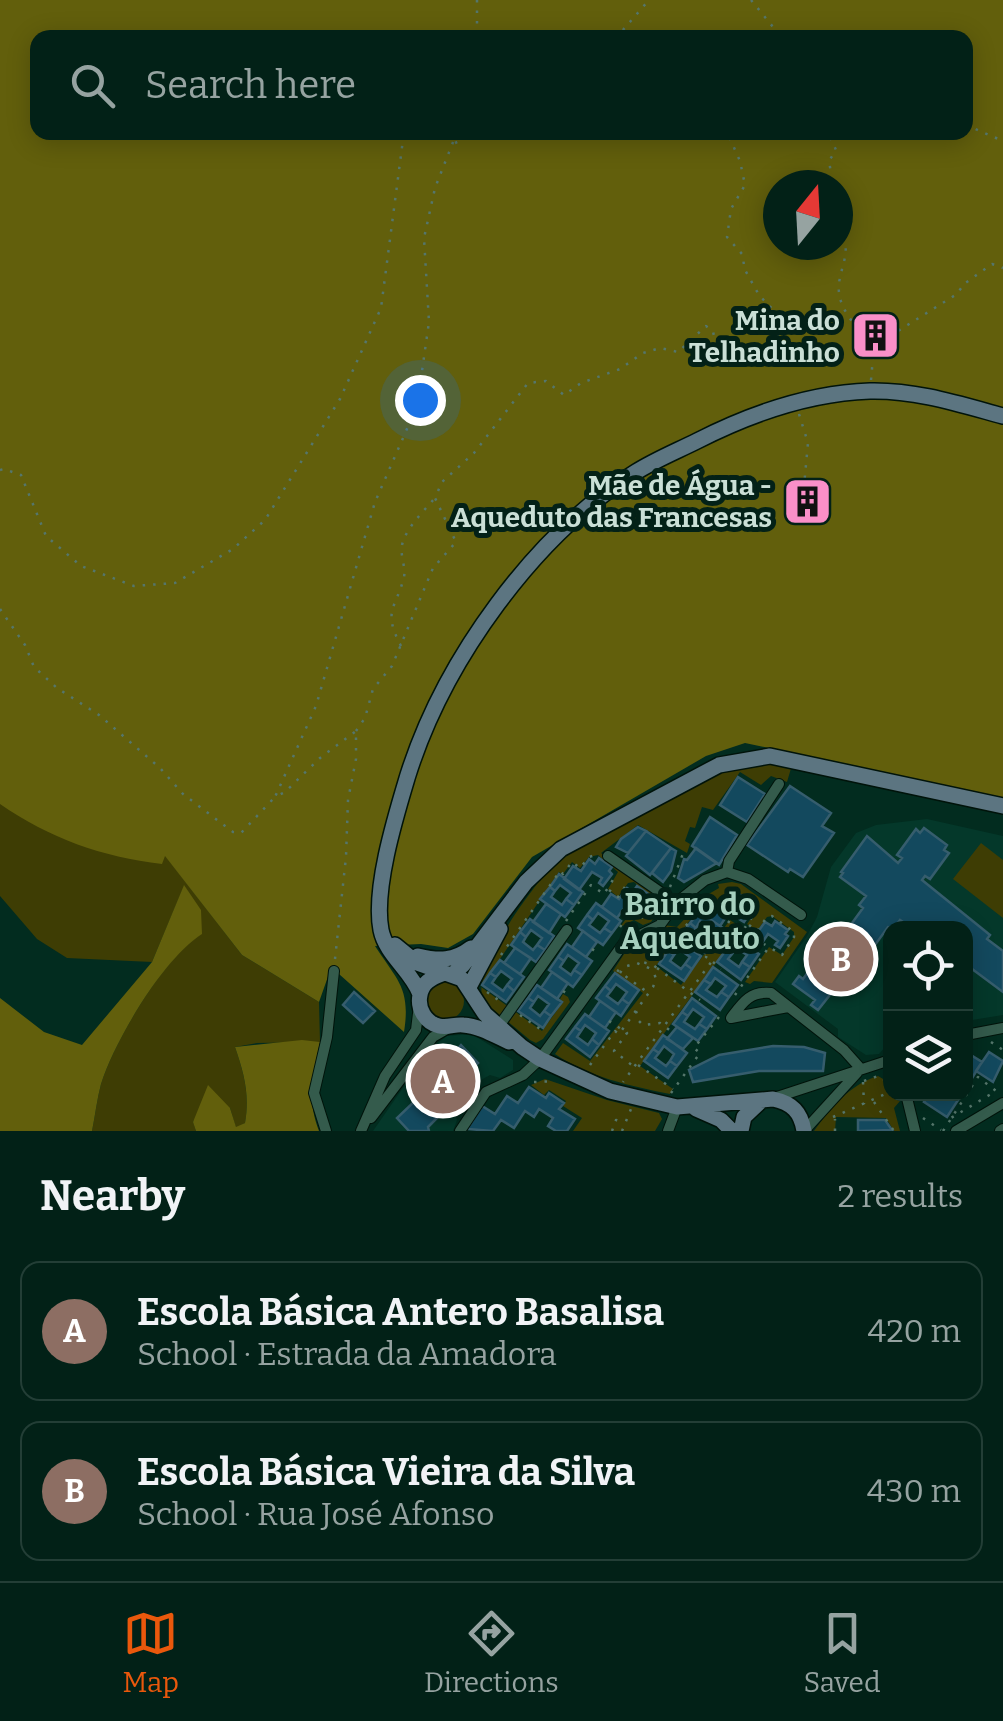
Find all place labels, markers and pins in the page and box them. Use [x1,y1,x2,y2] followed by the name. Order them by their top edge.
[689,304,840,369] place label: Mina do Telhadinho
[849,310,901,362] building icon: Mina do Telhadinho
[451,469,772,534] place label: Mãe de Água - Aqueduto das Francesas
[781,475,833,527] building icon: Mãe de Água - Aqueduto das Francesas
[808,922,874,996] pin: B
[410,1044,476,1118] pin: A

